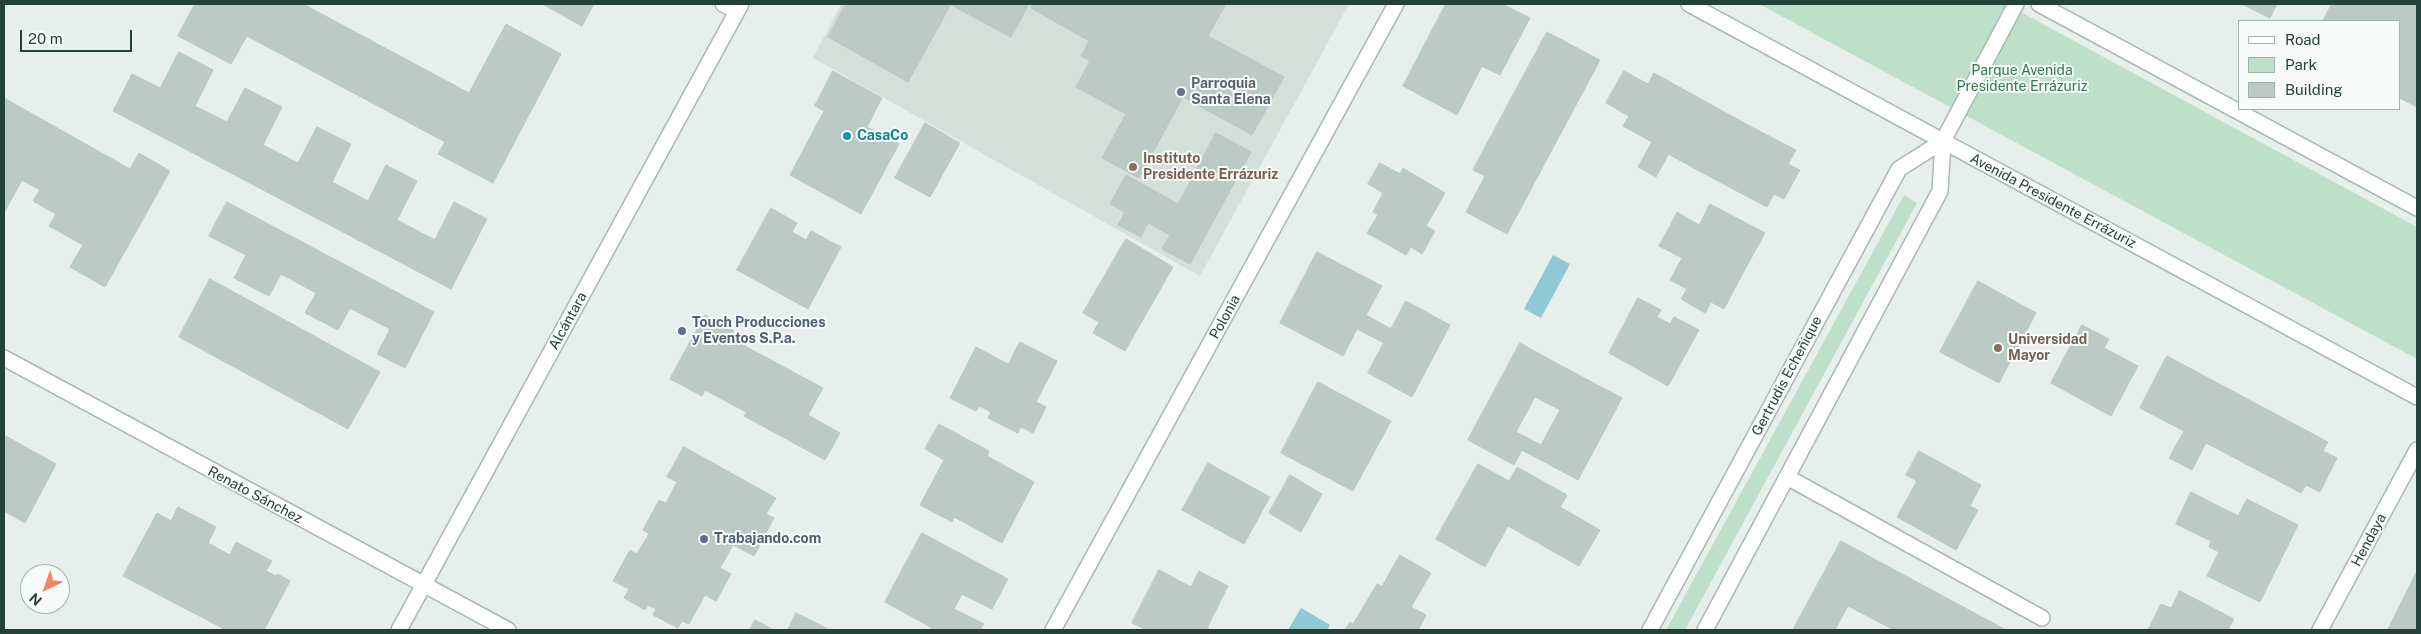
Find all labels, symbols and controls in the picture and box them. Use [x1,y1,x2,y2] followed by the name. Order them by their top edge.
[22,20,135,52] scale bar
[2238,20,2401,110] legend
[28,30,63,47] text: 20 m
[2285,31,2321,48] text: Road
[2285,56,2317,73] text: Park
[1957,63,2087,95] park label: Parque Avenida Presidente Errázuriz
[1191,76,1271,108] place label: Parroquia Santa Elena
[2285,81,2343,98] text: Building
[1175,86,1187,98] marker: Parroquia Santa Elena
[857,128,908,144] place label: CasaCo
[841,130,853,142] marker: CasaCo
[1967,150,2139,252] street label: Avenida Presidente Errázuriz
[1143,151,1278,184] place label: Instituto Presidente Errázuriz
[1127,161,1139,173] marker: Instituto Presidente Errázuriz
[545,289,591,353] street label: Alcántara
[1206,292,1244,342] street label: Polonia
[1748,313,1826,439] street label: Gertrudis Echeñique
[692,315,826,348] place label: Touch Producciones y Eventos S.P.a.
[676,325,688,337] marker: Touch Producciones y Eventos S.P.a.
[2008,332,2087,364] place label: Universidad Mayor
[1992,342,2004,354] marker: Universidad Mayor
[205,463,305,527] street label: Renato Sánchez
[2348,511,2390,569] street label: Hendaya
[714,531,821,547] place label: Trabajando.com
[698,533,710,545] marker: Trabajando.com
[20,564,70,614] north arrow
[26,590,45,609] text: N

